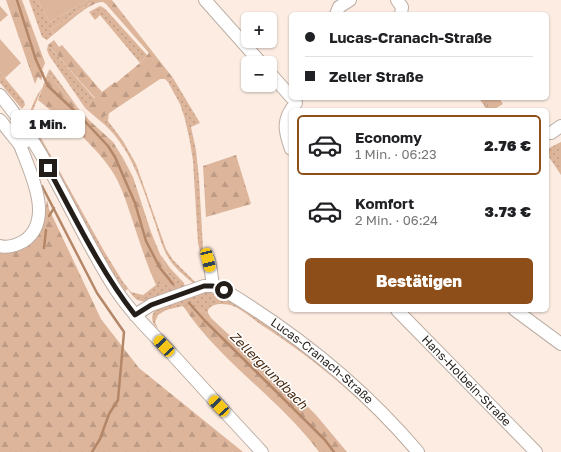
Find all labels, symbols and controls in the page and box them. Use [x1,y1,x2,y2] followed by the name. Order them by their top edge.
[241,12,277,92] map controls
[241,12,277,48] button: +
[329,28,492,46] text: Lucas-Cranach-Straße
[241,56,277,92] button: −
[329,67,424,85] text: Zeller Straße
[11,110,85,138] callout: 1 Min.
[29,116,67,132] text: 1 Min.
[307,127,343,163] icon: car
[355,128,422,146] text: Economy
[484,136,531,154] text: 2.76 €
[355,146,436,162] text: 1 Min. · 06:23
[39,159,57,177] route end
[307,193,343,229] icon: car
[355,194,414,212] text: Komfort
[484,202,531,220] text: 3.73 €
[355,212,438,228] text: 2 Min. · 06:24
[199,247,217,273] car
[305,258,533,304] button: Bestätigen
[215,281,233,299] route start
[268,314,377,407] street label: Lucas-Cranach-Straße
[227,328,312,413] water label: Zellergrundbach
[419,332,514,429] street label: Hans-Holbein-Straße
[151,333,177,359] car
[206,393,232,419] car

